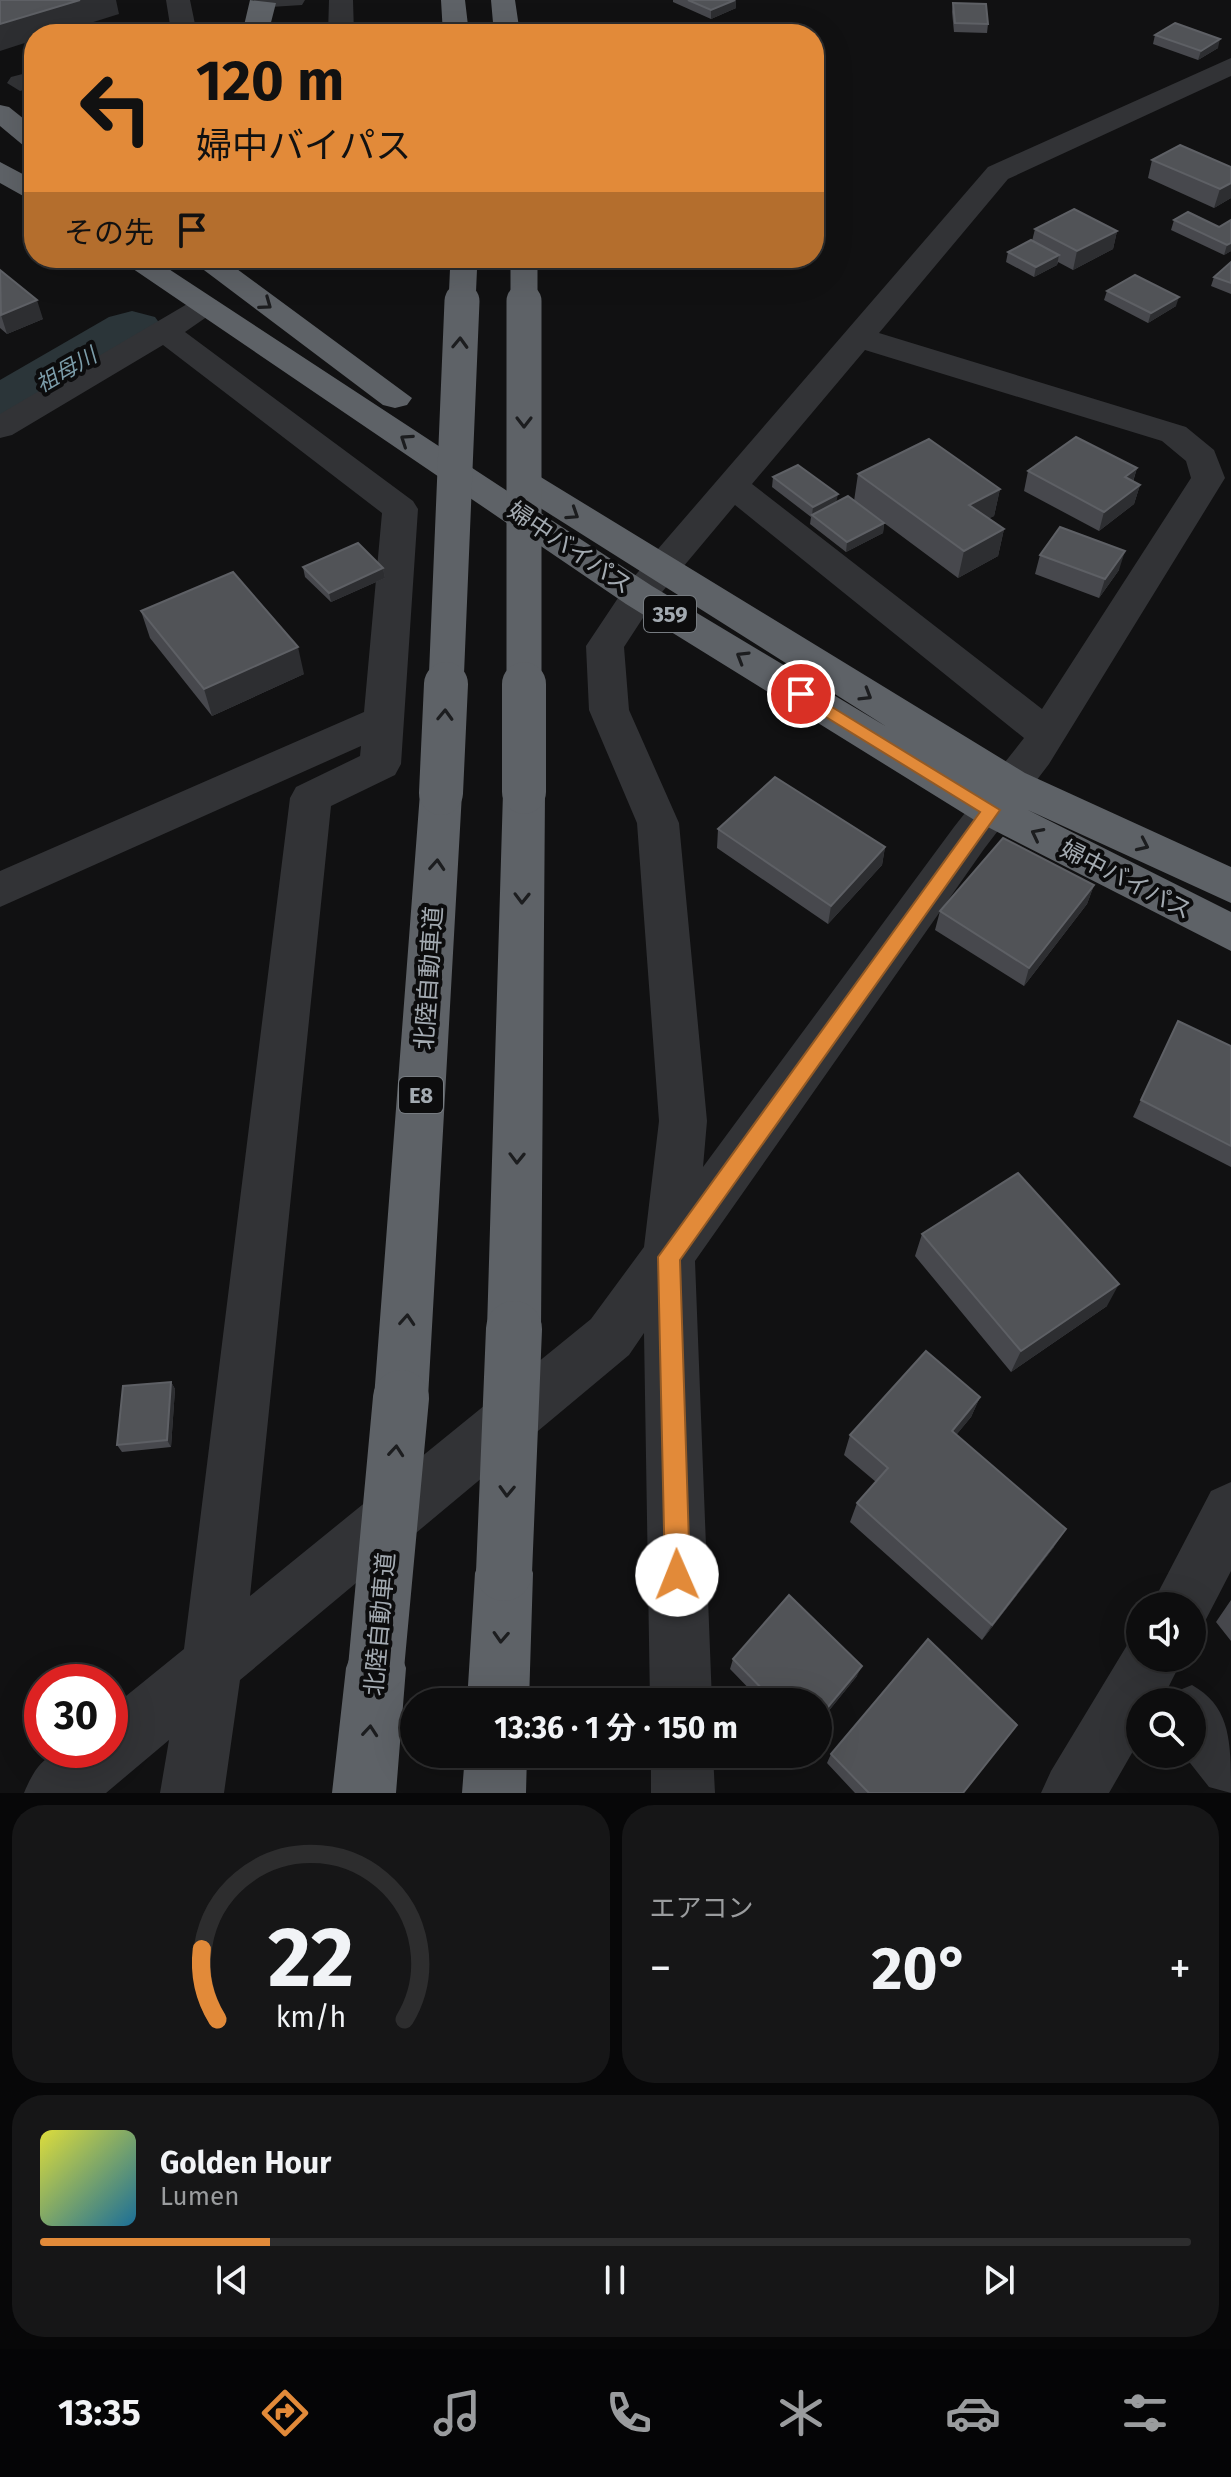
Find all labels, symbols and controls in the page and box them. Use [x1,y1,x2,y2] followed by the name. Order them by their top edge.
[196,48,344,115] text: 120 m
[64,56,168,160] icon: left
[196,124,411,168] text: 婦中バイパス
[170,208,214,252] icon: arrive
[64,215,154,251] text: その先
[258,294,272,309] one-way arrow
[452,336,469,349] one-way arrow
[31,341,103,398] water label: 祖母川
[515,416,533,429] one-way arrow
[401,434,415,449] one-way arrow
[503,496,637,600] street label: 婦中バイパス
[565,504,579,519] one-way arrow
[644,596,696,632] road number: 359
[736,652,751,667] one-way arrow
[767,660,835,728] pin
[779,672,823,716] icon: arrive
[857,685,872,701] one-way arrow
[436,708,453,721] one-way arrow
[1031,828,1045,843] one-way arrow
[1056,835,1196,925] street label: 婦中バイパス
[1135,835,1150,851] one-way arrow
[428,858,445,871] one-way arrow
[513,892,531,905] one-way arrow
[410,905,448,1051] street label: 北陸自動車道
[399,1077,443,1113] road number: E8
[508,1152,526,1165] one-way arrow
[398,1313,415,1326] one-way arrow
[388,1444,405,1457] one-way arrow
[499,1485,516,1498] one-way arrow
[635,1533,719,1617] position arrow
[360,1551,400,1697] street label: 北陸自動車道
[1126,1592,1206,1768] map controls
[1126,1592,1206,1672] button: sound
[493,1631,510,1644] one-way arrow
[24,1664,128,1768] speed limit sign: 30
[1126,1688,1206,1768] button: search
[494,1710,738,1746] text: 13:36 · 1 分 · 150 m
[361,1724,378,1737] one-way arrow
[650,1893,754,1924] text: エアコン
[268,1908,354,2008] text: 22
[872,1933,969,2005] text: 20°
[650,1942,672,1995] text: −
[1169,1942,1191,1995] text: +
[275,2000,346,2035] text: km/h
[160,2145,331,2181] text: Golden Hour
[160,2181,239,2212] text: Lumen
[210,2258,254,2302] icon: previous
[593,2258,637,2302] icon: pause
[977,2258,1021,2302] icon: next
[257,2385,313,2441] icon: directions
[429,2385,485,2441] icon: music
[601,2385,657,2441] icon: phone
[773,2385,829,2441] icon: climate
[945,2385,1001,2441] icon: car
[1117,2385,1173,2441] icon: filters
[58,2391,141,2435] text: 13:35

